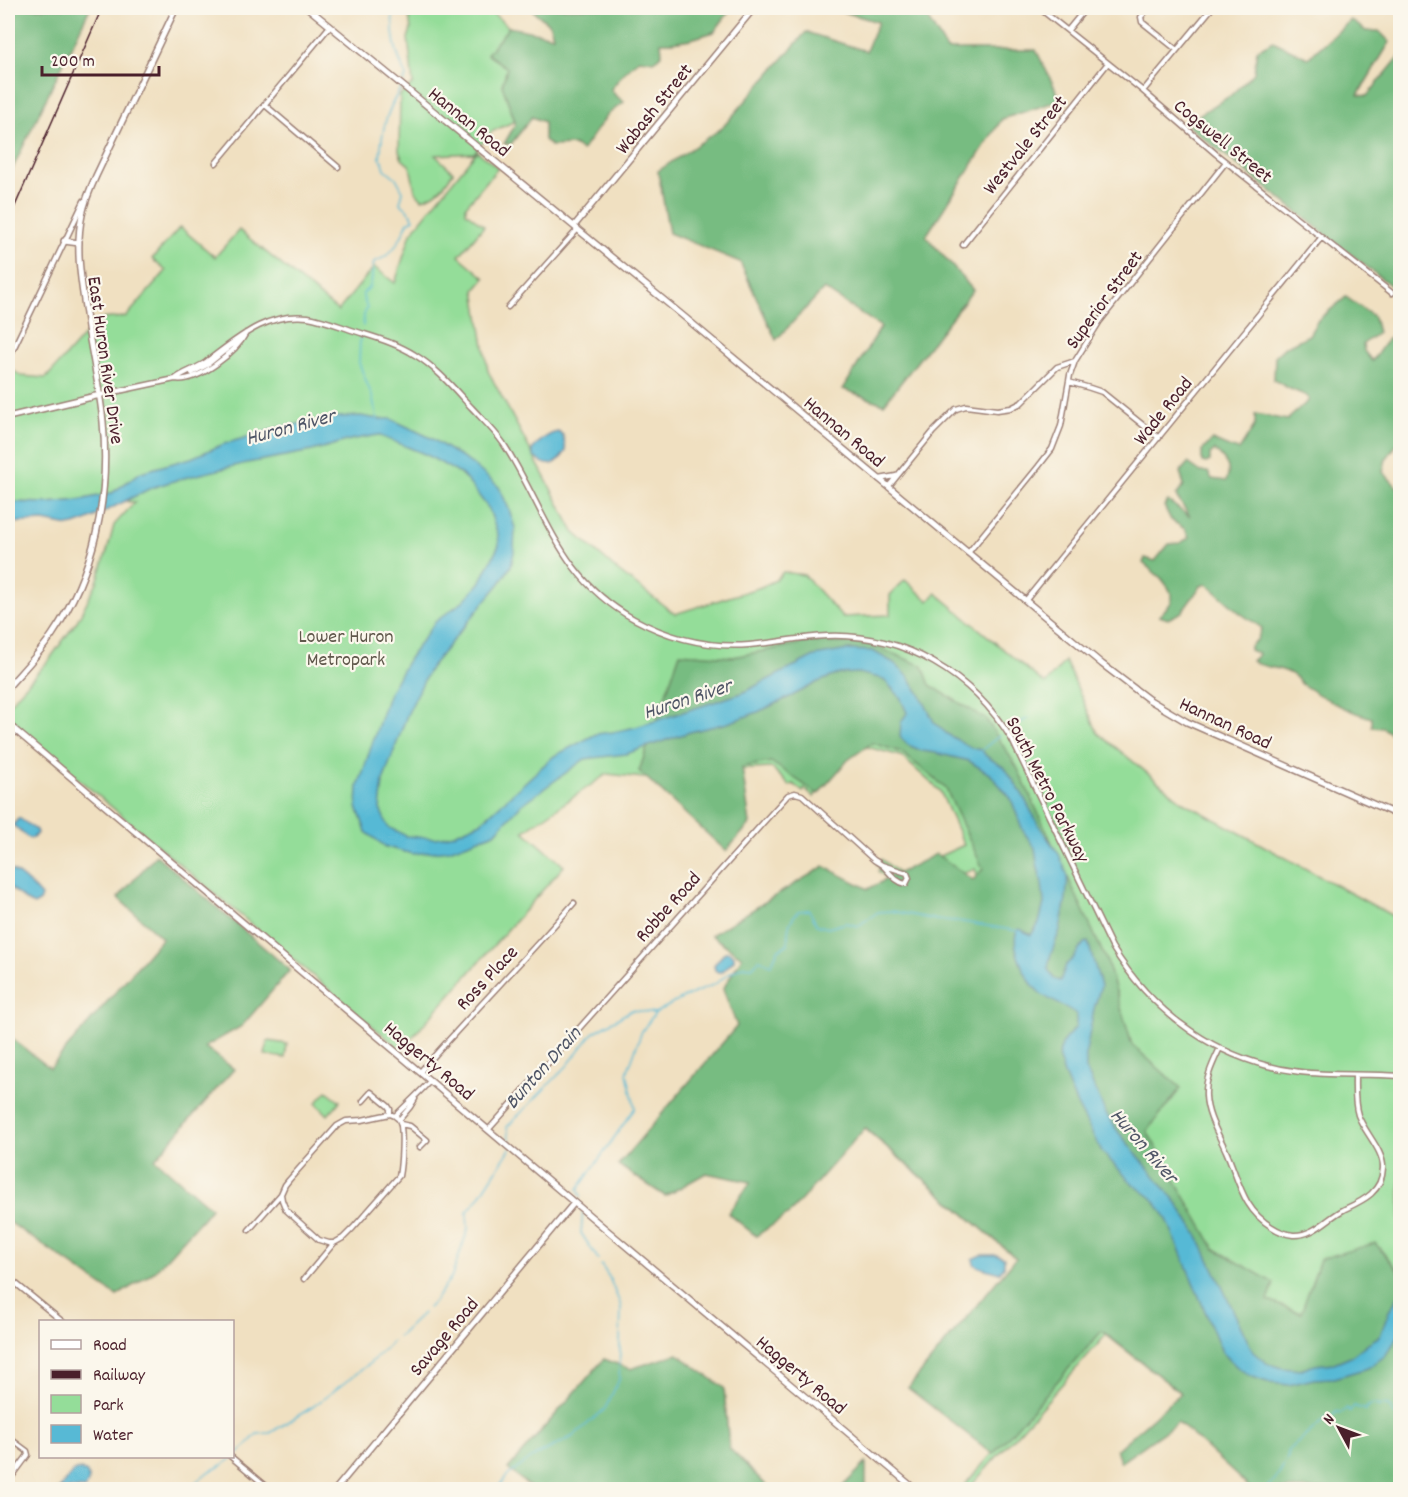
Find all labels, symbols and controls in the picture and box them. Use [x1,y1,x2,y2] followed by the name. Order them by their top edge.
[42,39,159,77] scale bar
[51,50,95,75] text: 200 m
[610,58,701,161] street label: Wabash Street
[421,81,515,165] street label: Hannan Road
[978,90,1075,202] street label: Westvale Street
[1167,94,1278,191] street label: Cogswell Street
[1060,246,1151,356] street label: Superior Street
[78,275,130,446] street label: East Huron River Drive
[1128,372,1201,452] street label: Wade Road
[796,391,890,476] street label: Hannan Road
[243,402,341,455] water label: Huron River
[298,624,394,675] park label: Lower Huron Metropark
[640,672,738,729] water label: Huron River
[1174,691,1275,758] street label: Hannan Road
[997,712,1096,869] street label: South Metro Parkway
[630,866,709,950] street label: Robbe Road
[451,940,526,1018] street label: Ross Place
[377,1016,480,1109] street label: Haggerty Road
[499,1020,590,1117] water label: Bunton Drain
[1101,1103,1185,1193] water label: Huron River
[404,1292,487,1383] street label: Savage Road
[39,1320,234,1458] legend
[749,1330,852,1423] street label: Haggerty Road
[93,1334,127,1359] text: Road
[93,1364,146,1389] text: Railway
[93,1394,124,1419] text: Park
[1309,1398,1369,1458] north arrow
[1318,1409,1341,1430] text: N
[93,1424,133,1449] text: Water

